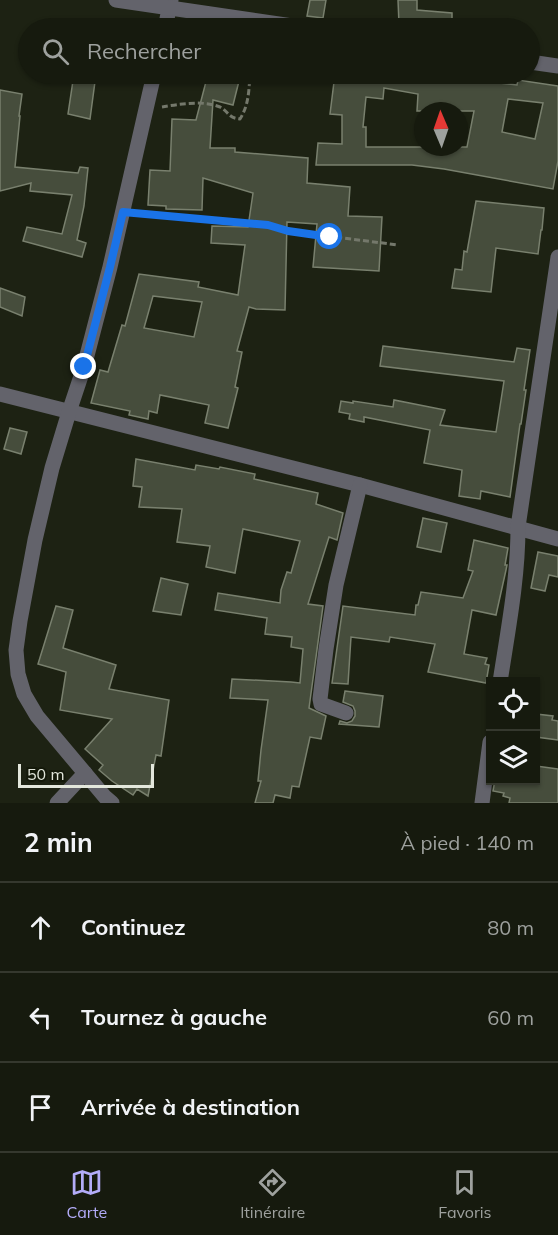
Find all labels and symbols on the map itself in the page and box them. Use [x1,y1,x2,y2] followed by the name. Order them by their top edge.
[414,102,468,156] north arrow
[316,223,342,249] route start
[70,353,96,379] route end
[18,761,154,788] scale bar

